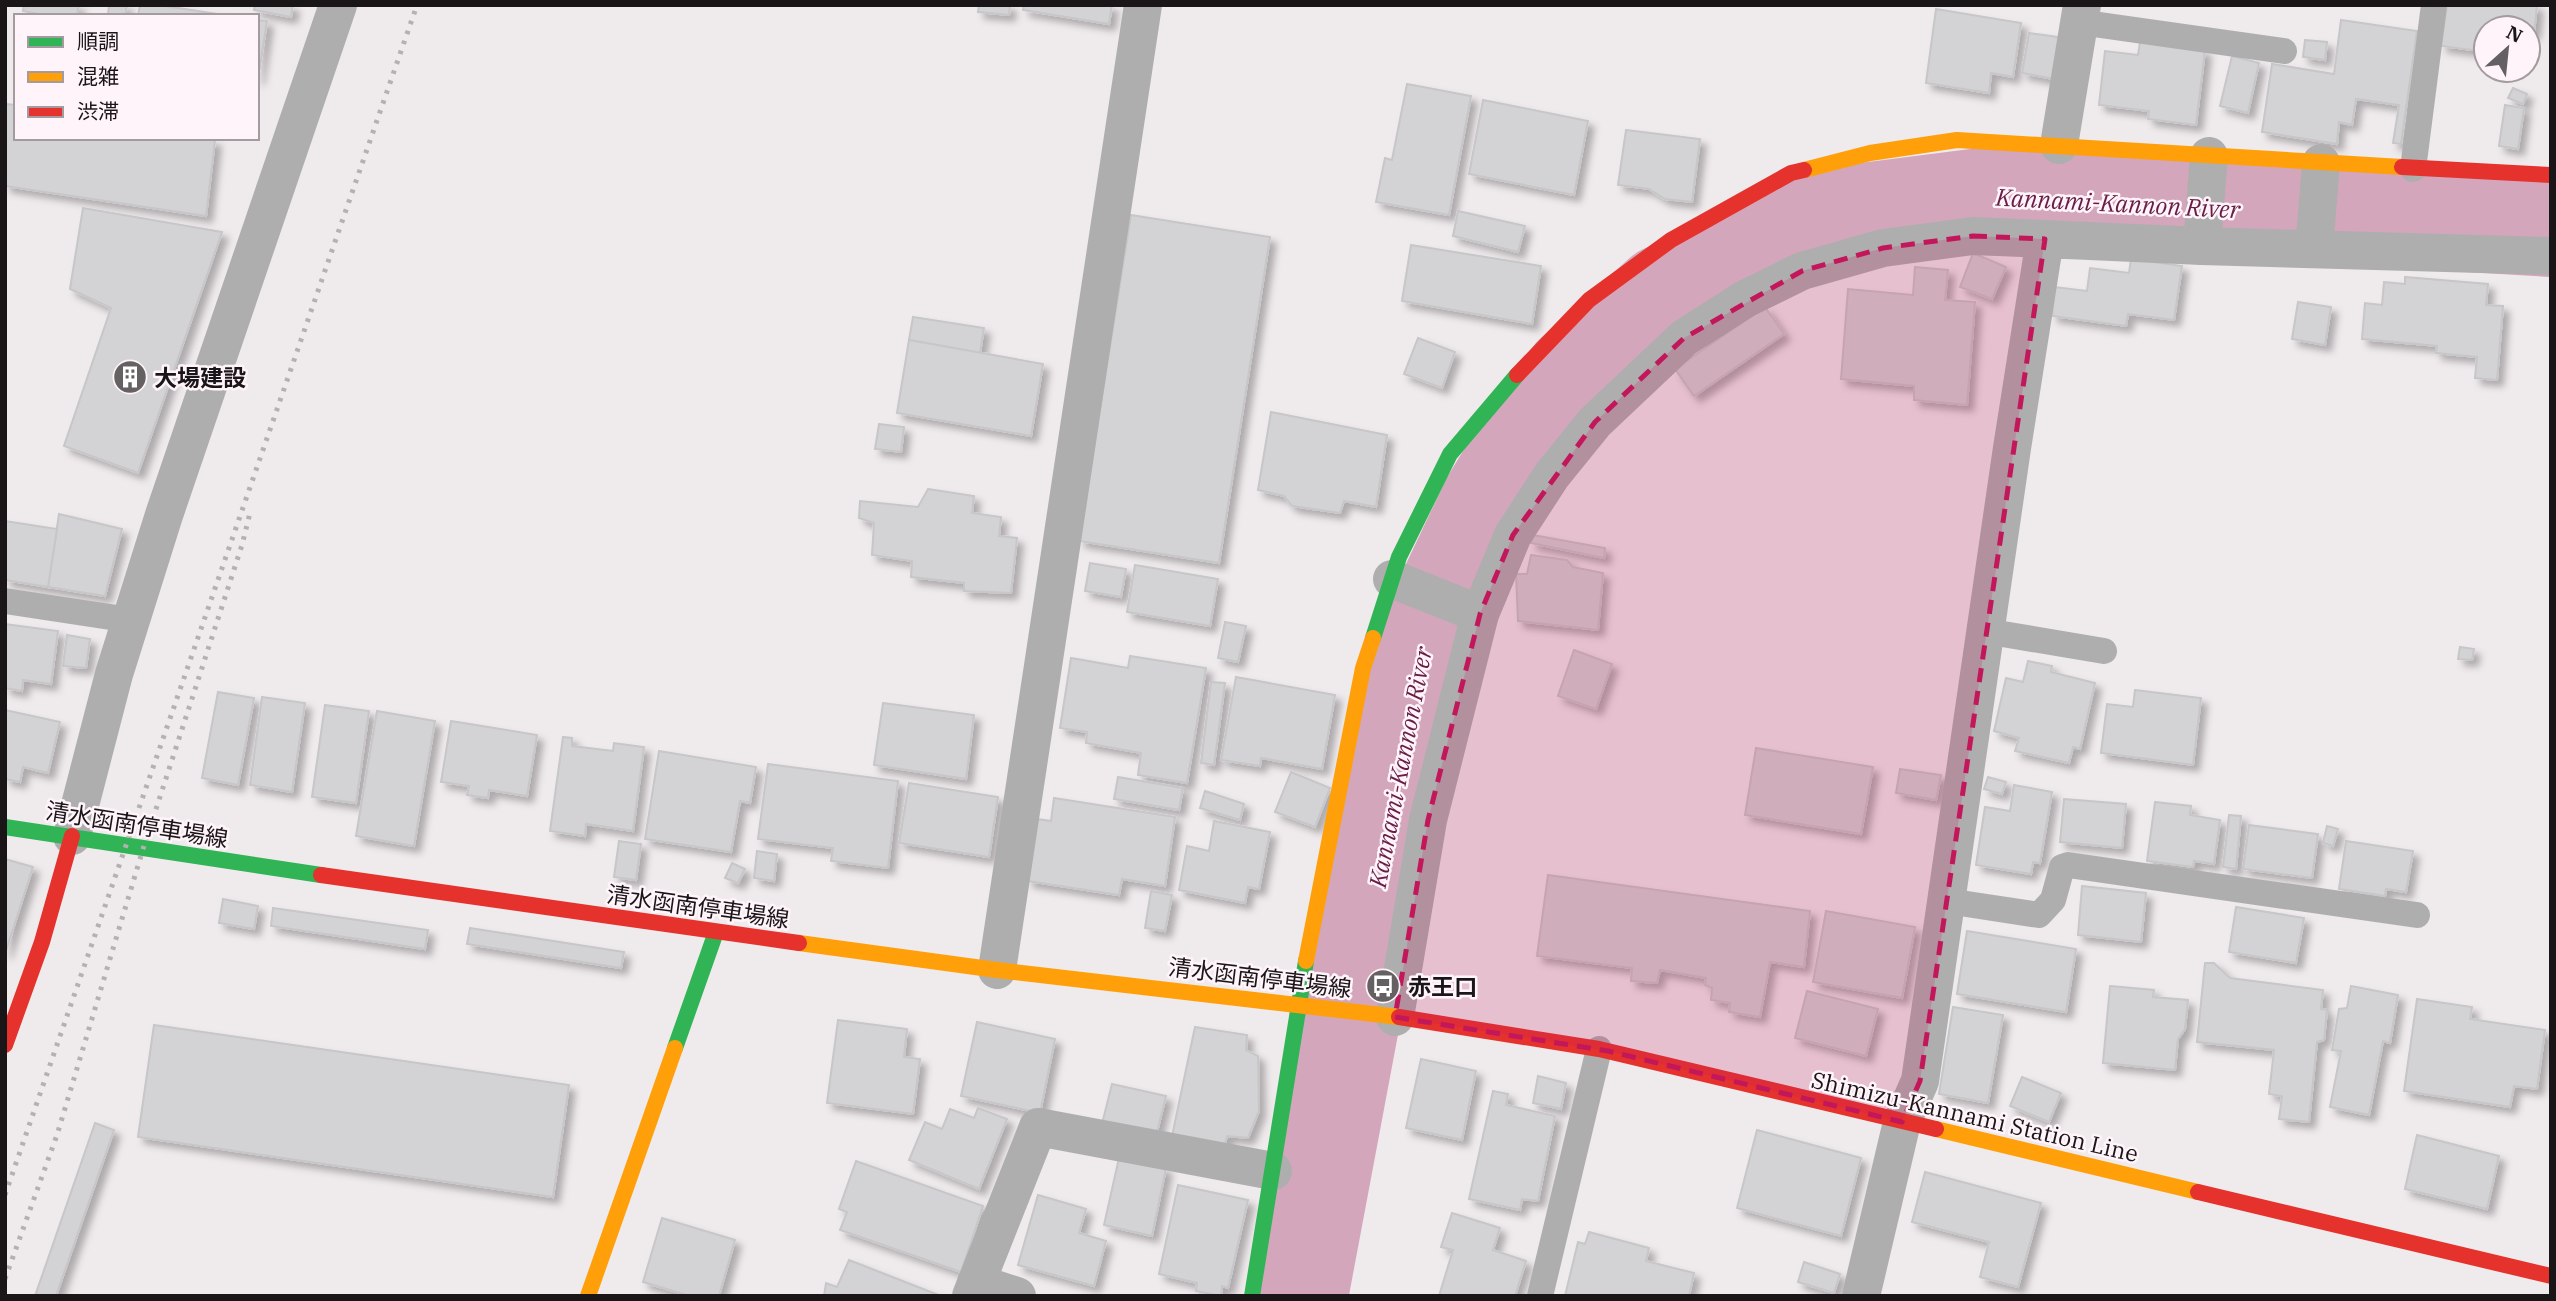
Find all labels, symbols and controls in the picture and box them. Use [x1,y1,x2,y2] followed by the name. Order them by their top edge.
[14,14,259,140] legend
[2472,14,2542,84] north arrow
[2503,20,2527,48] text: N
[77,27,119,55] text: 順調
[77,62,119,90] text: 混雑
[77,97,119,125] text: 渋滞
[1994,181,2242,225] water label: Kannami-Kannon River
[111,358,149,396] building icon: 大場建設
[154,362,246,392] place label: 大場建設
[1361,642,1439,891] water label: Kannami-Kannon River
[44,795,230,853] street label: 清水函南停車場線
[605,878,791,934] street label: 清水函南停車場線
[1167,951,1353,1003] street label: 清水函南停車場線
[1364,967,1402,1005] bus stop icon: 赤王口
[1408,971,1477,1001] place label: 赤王口
[1809,1064,2141,1168] street label: Shimizu-Kannami Station Line

